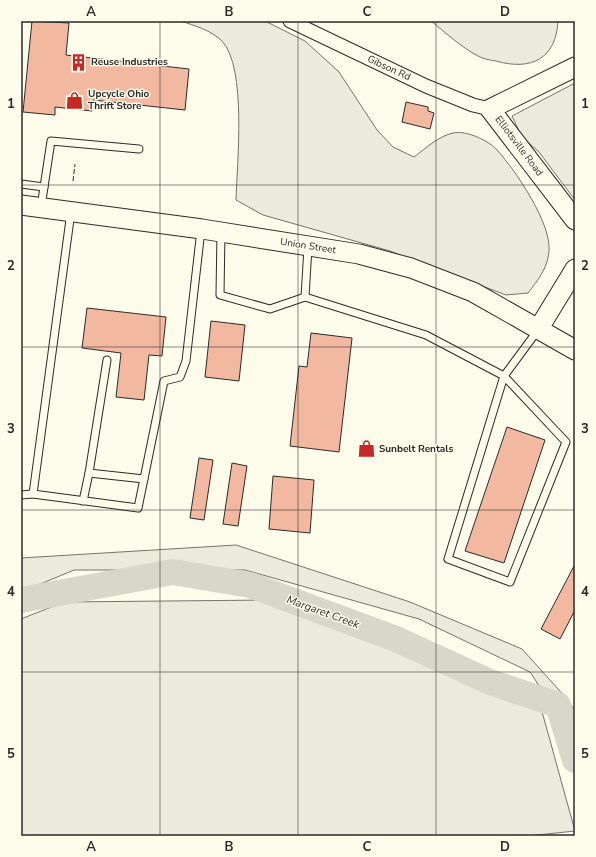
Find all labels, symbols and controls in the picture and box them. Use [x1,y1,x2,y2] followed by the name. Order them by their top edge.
[86,3,96,21] text: A
[225,3,234,21] text: B
[363,3,372,21] text: C
[500,3,510,21] text: D
[68,52,88,72] building icon: Reuse Industries
[365,52,413,84] street label: Gibson Rd
[91,55,168,69] place label: Reuse Industries
[88,87,150,113] place label: Upcycle Ohio Thrift Store
[65,90,85,110] shop icon: Upcycle Ohio Thrift Store
[7,95,15,113] text: 1
[581,95,589,113] text: 1
[492,113,546,179] street label: Elliotsville Road
[279,235,337,257] street label: Union Street
[7,257,15,275] text: 2
[581,257,589,275] text: 2
[7,420,15,438] text: 3
[581,420,589,438] text: 3
[356,439,376,459] shop icon: Sunbelt Rentals
[379,442,453,456] place label: Sunbelt Rentals
[7,583,15,601] text: 4
[581,583,589,601] text: 4
[285,592,362,632] water label: Margaret Creek
[7,745,15,763] text: 5
[581,745,589,763] text: 5
[86,838,96,856] text: A
[225,838,234,856] text: B
[363,838,372,856] text: C
[500,838,510,856] text: D

